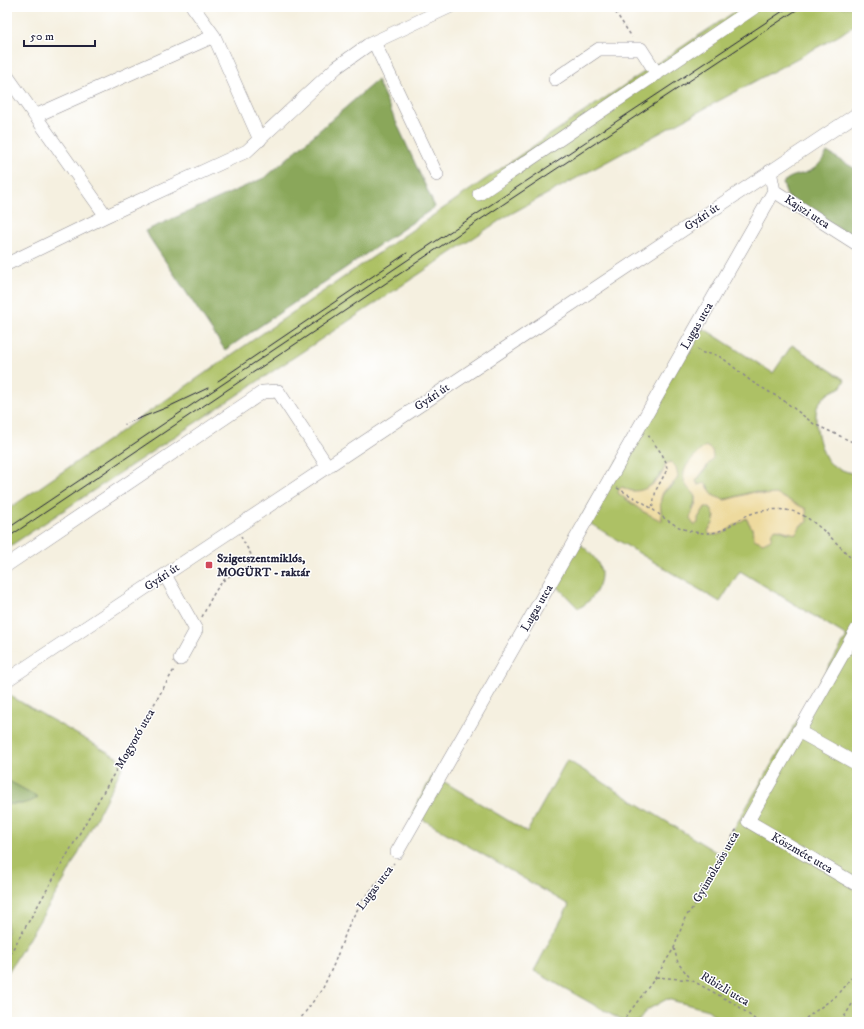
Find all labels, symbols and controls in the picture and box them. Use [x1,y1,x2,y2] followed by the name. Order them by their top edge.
[24,22,95,48] scale bar
[30,29,54,44] text: 50 m
[781,192,833,233] street label: Kajszi utca
[682,200,722,234] street label: Gyári út
[678,299,717,352] street label: Lugas utca
[412,380,452,414] street label: Gyári út
[217,551,311,580] place label: Szigetszentmiklós, MOGÜRT - raktár
[142,560,182,594] street label: Gyári út
[204,560,214,570] marker: Szigetszentmiklós, MOGÜRT - raktár
[518,581,557,634] street label: Lugas utca
[112,706,159,772] street label: Mogyoró utca
[690,828,743,905] street label: Gyümölcsös utca
[769,829,836,877] street label: Köszméte utca
[353,862,397,913] street label: Lugas utca
[698,969,753,1010] street label: Ribizli utca

